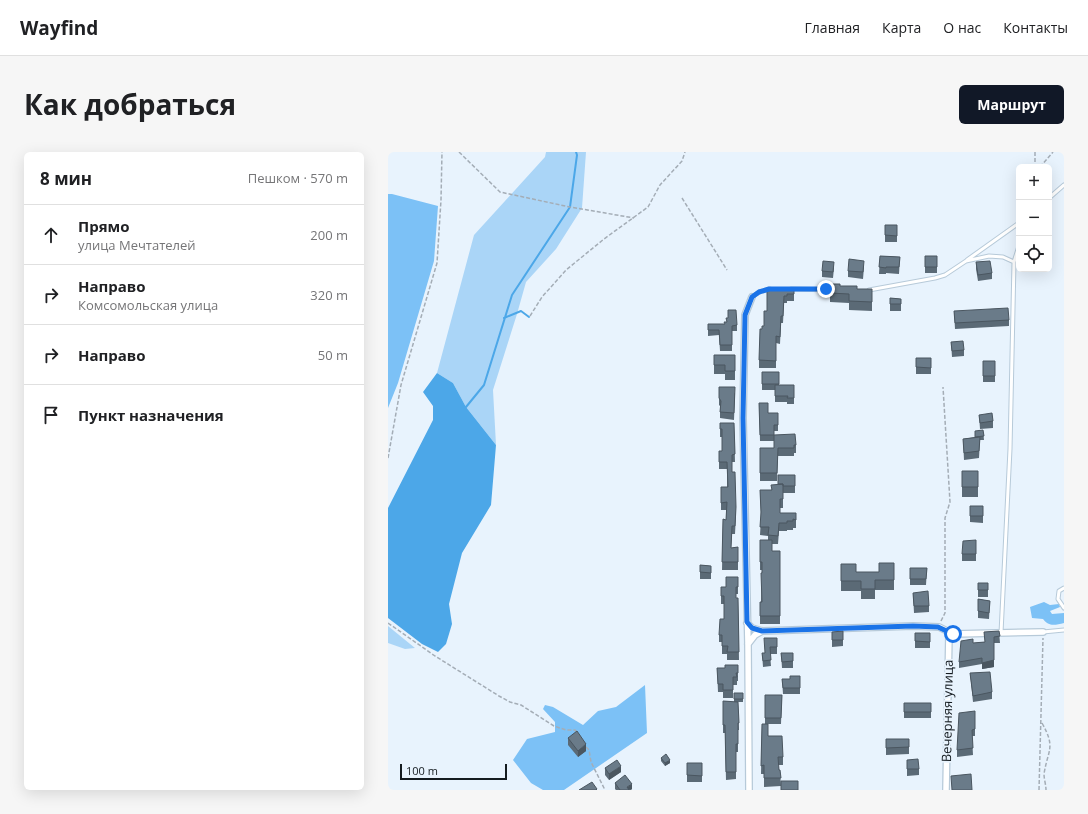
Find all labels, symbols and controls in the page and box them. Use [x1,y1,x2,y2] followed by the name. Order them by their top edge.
[20,15,98,41] text: Wayfind
[805,18,860,37] text: Главная
[882,18,921,37] text: Карта
[943,18,981,37] text: О нас
[1003,18,1068,37] text: Контакты
[24,85,236,123] text: Как добраться
[959,85,1064,124] button: Маршрут
[1016,164,1052,272] map controls
[1016,164,1052,200] button: +
[40,167,92,190] text: 8 мин
[248,169,348,187] text: Пешком · 570 m
[1016,200,1052,236] button: −
[78,216,130,236] text: Прямо
[40,224,62,246] icon: ahead
[310,226,348,244] text: 200 m
[78,236,196,254] text: улица Мечтателей
[1016,236,1052,272] button: locate
[78,276,146,296] text: Направо
[817,280,835,298] route end
[40,284,62,306] icon: right
[310,286,348,304] text: 320 m
[78,296,218,314] text: Комсомольская улица
[40,344,62,366] icon: right
[78,345,146,365] text: Направо
[318,346,348,364] text: 50 m
[40,404,62,426] icon: arrive
[78,405,224,425] text: Пункт назначения
[944,625,962,643] route start
[937,660,957,762] street label: Вечерняя улица
[400,762,507,781] scale bar
[406,763,438,778] text: 100 m

